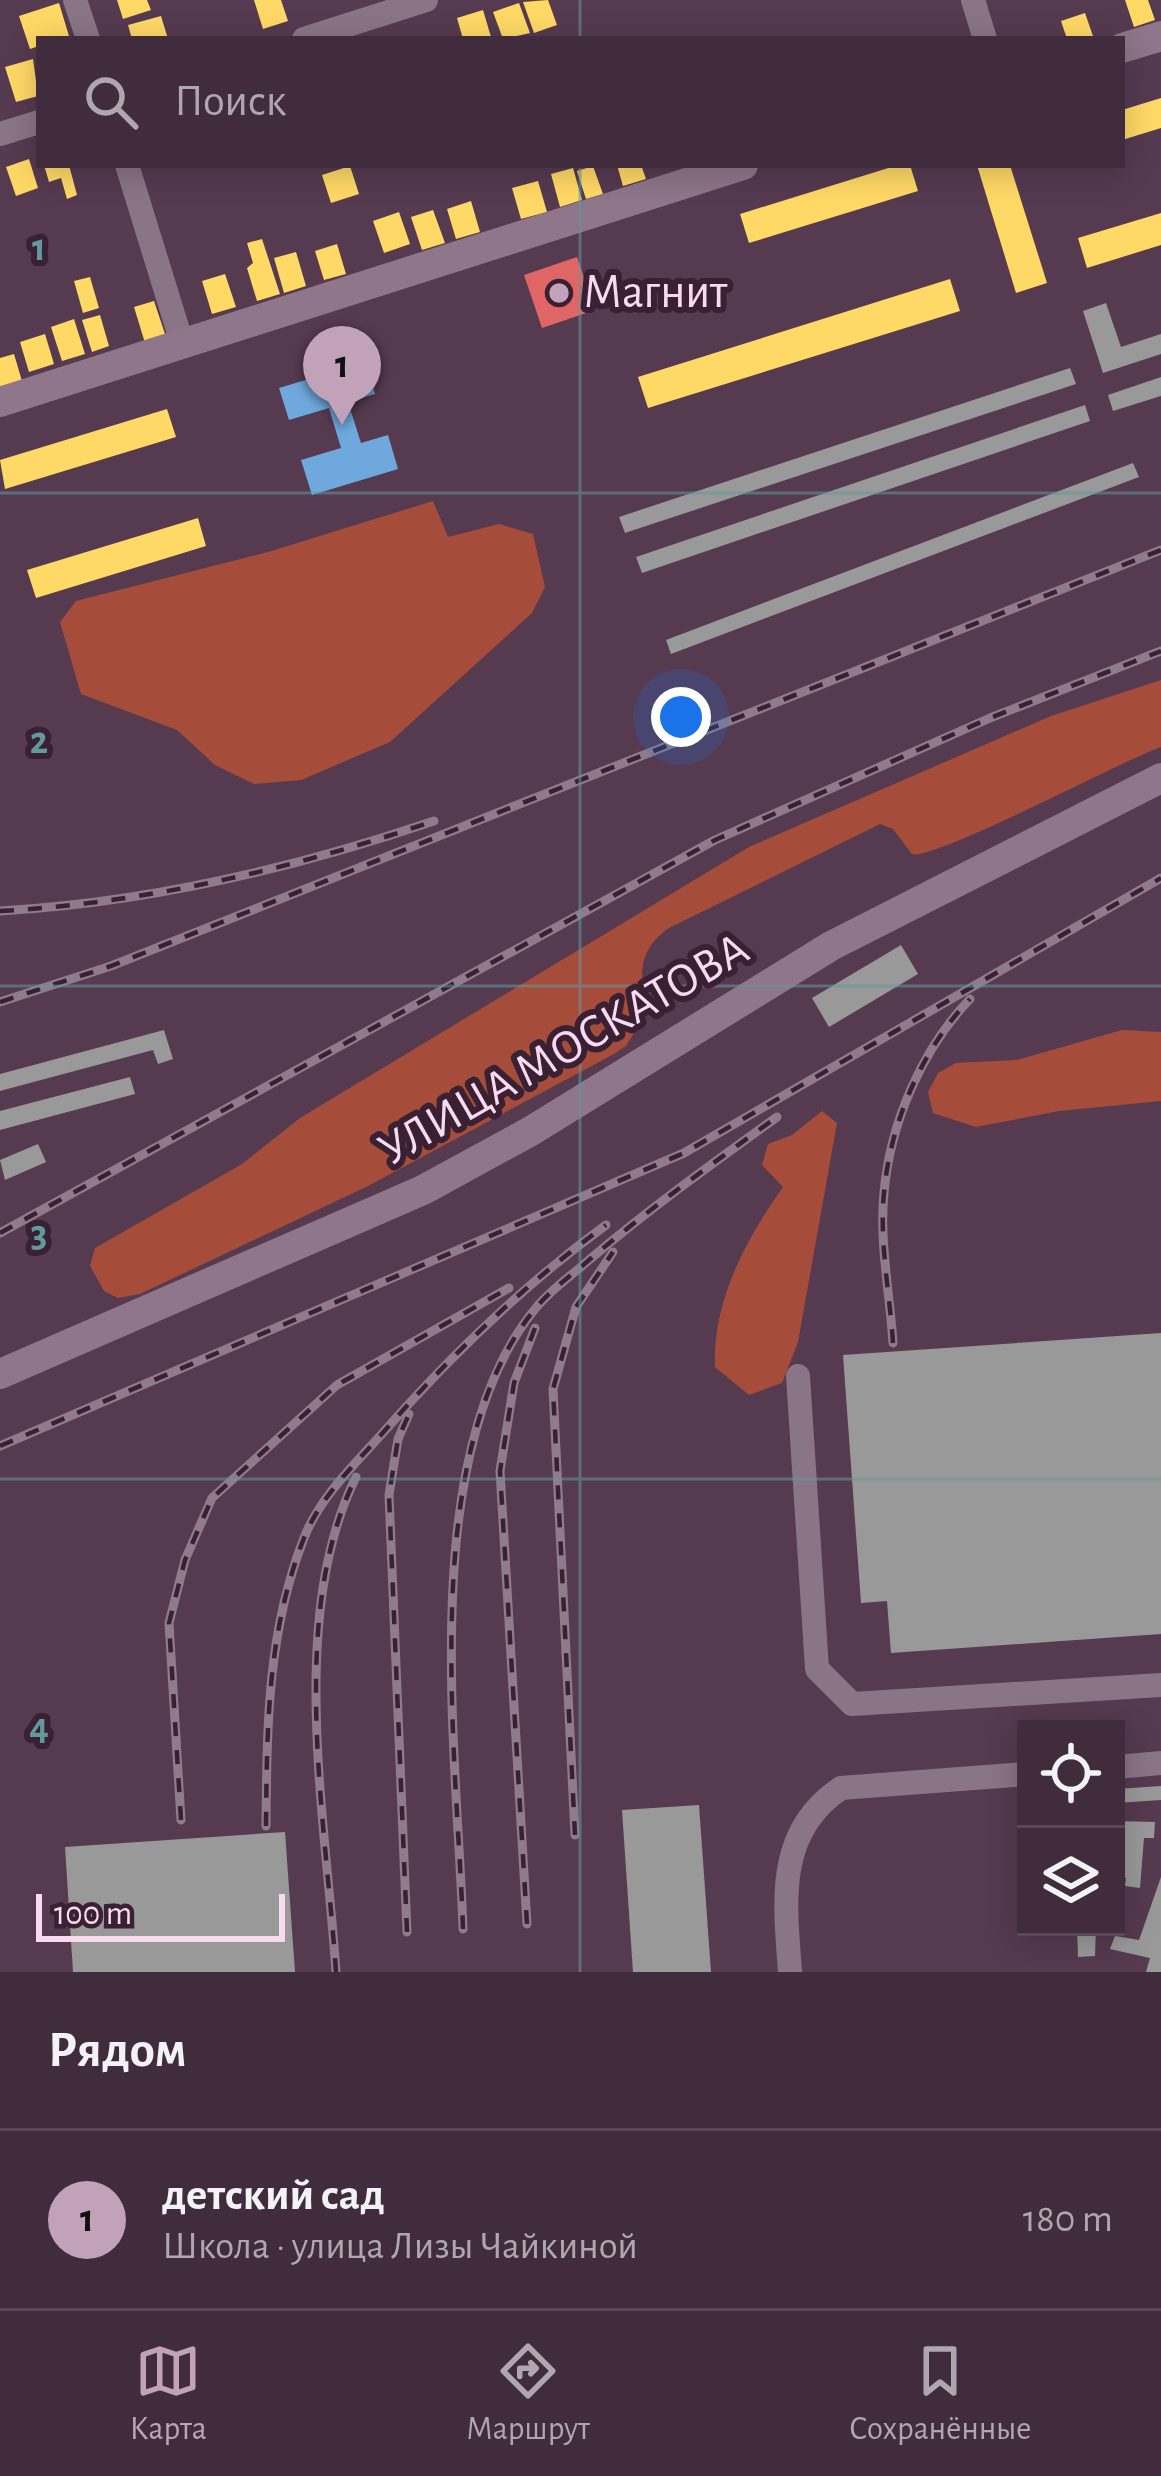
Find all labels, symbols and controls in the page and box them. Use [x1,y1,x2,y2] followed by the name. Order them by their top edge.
[36,36,1125,168] search box
[78,69,144,135] icon: search
[174,79,286,124] text: Поиск
[32,229,46,268] text: 1
[583,269,728,317] place label: Магнит
[546,280,572,306] marker: Магнит
[303,326,381,425] pin: 1
[651,687,711,747] your location
[30,722,48,761] text: 2
[371,925,757,1175] street label: УЛИЦА МОСКАТОВА
[31,1215,47,1254] text: 3
[29,1708,49,1747] text: 4
[1017,1720,1125,1936] map controls
[1017,1720,1125,1828] button: locate
[1017,1828,1125,1936] button: layers
[36,1888,285,1941] scale bar
[54,1898,132,1931] text: 100 m
[48,2025,187,2076] text: Рядом
[162,2173,385,2218] text: детский сад
[80,2200,94,2239] text: 1
[1023,2200,1113,2239] text: 180 m
[162,2227,638,2266] text: Школа · улица Лизы Чайкиной
[130,2338,207,2450] tab: Карта
[466,2338,590,2450] tab: Маршрут
[849,2338,1031,2450] tab: Сохранённые

